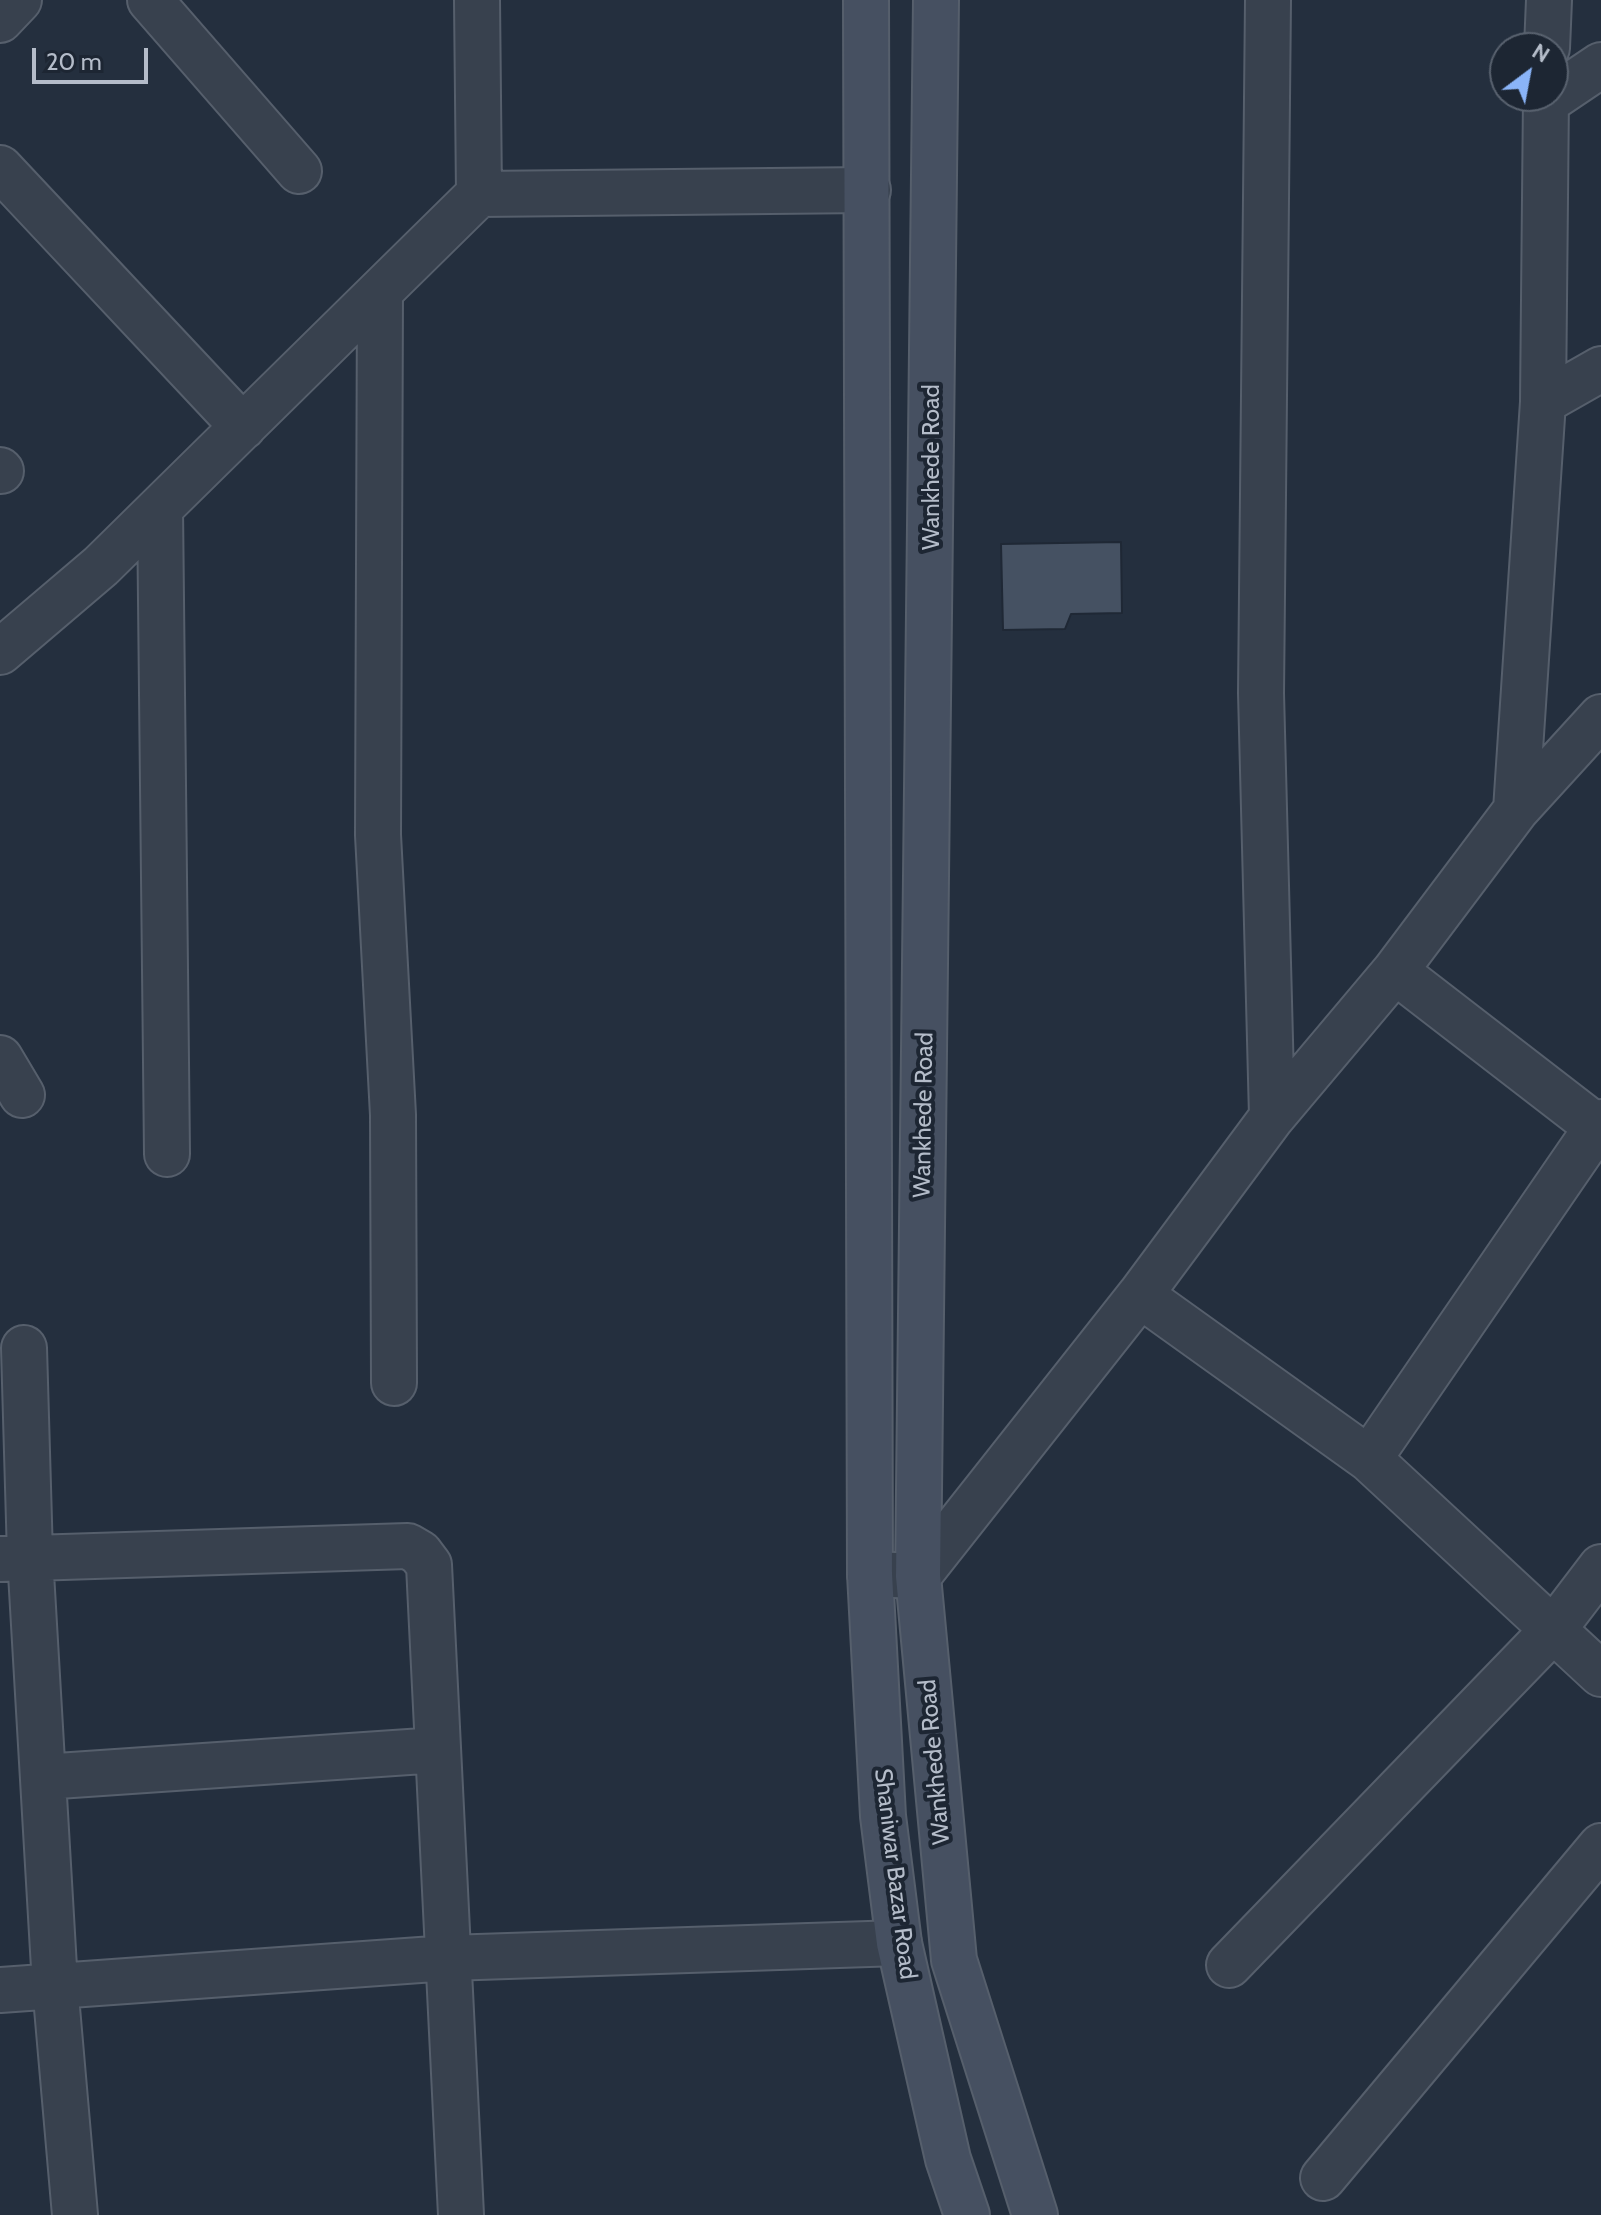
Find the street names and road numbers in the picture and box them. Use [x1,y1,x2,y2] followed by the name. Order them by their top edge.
[918,384,946,550] street label: Wankhede Road
[908,1032,940,1198] street label: Wankhede Road
[913,1678,957,1846] street label: Wankhede Road
[868,1767,922,1981] street label: Shaniwar Bazar Road

